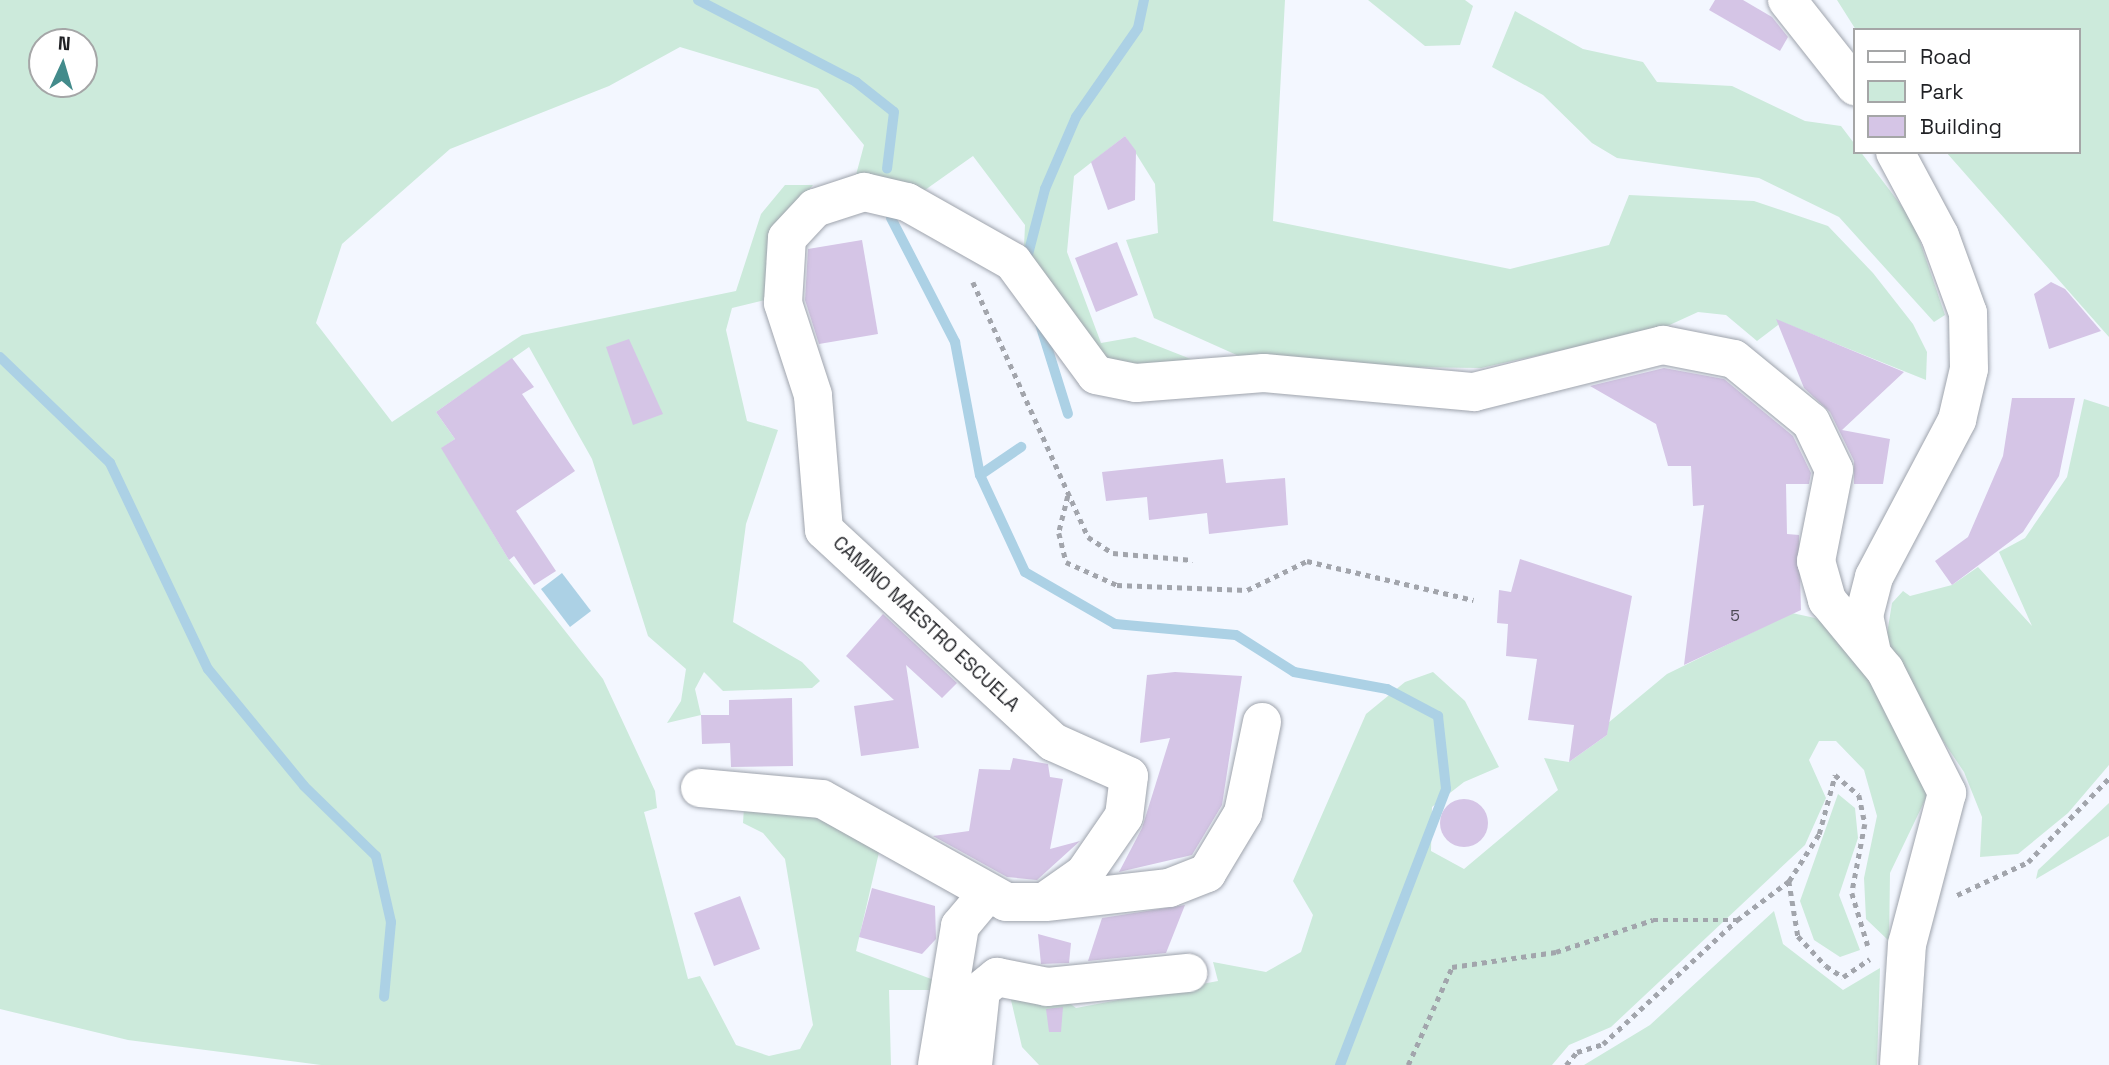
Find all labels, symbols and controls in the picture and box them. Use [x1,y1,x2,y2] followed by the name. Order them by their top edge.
[28,28,98,98] north arrow
[1854,28,2081,154] legend
[57,31,72,56] text: N
[1920,43,1972,70] text: Road
[1920,78,1964,105] text: Park
[1920,113,2002,140] text: Building
[828,532,1024,716] street label: CAMINO MAESTRO ESCUELA
[1730,606,1740,626] house number: 5

